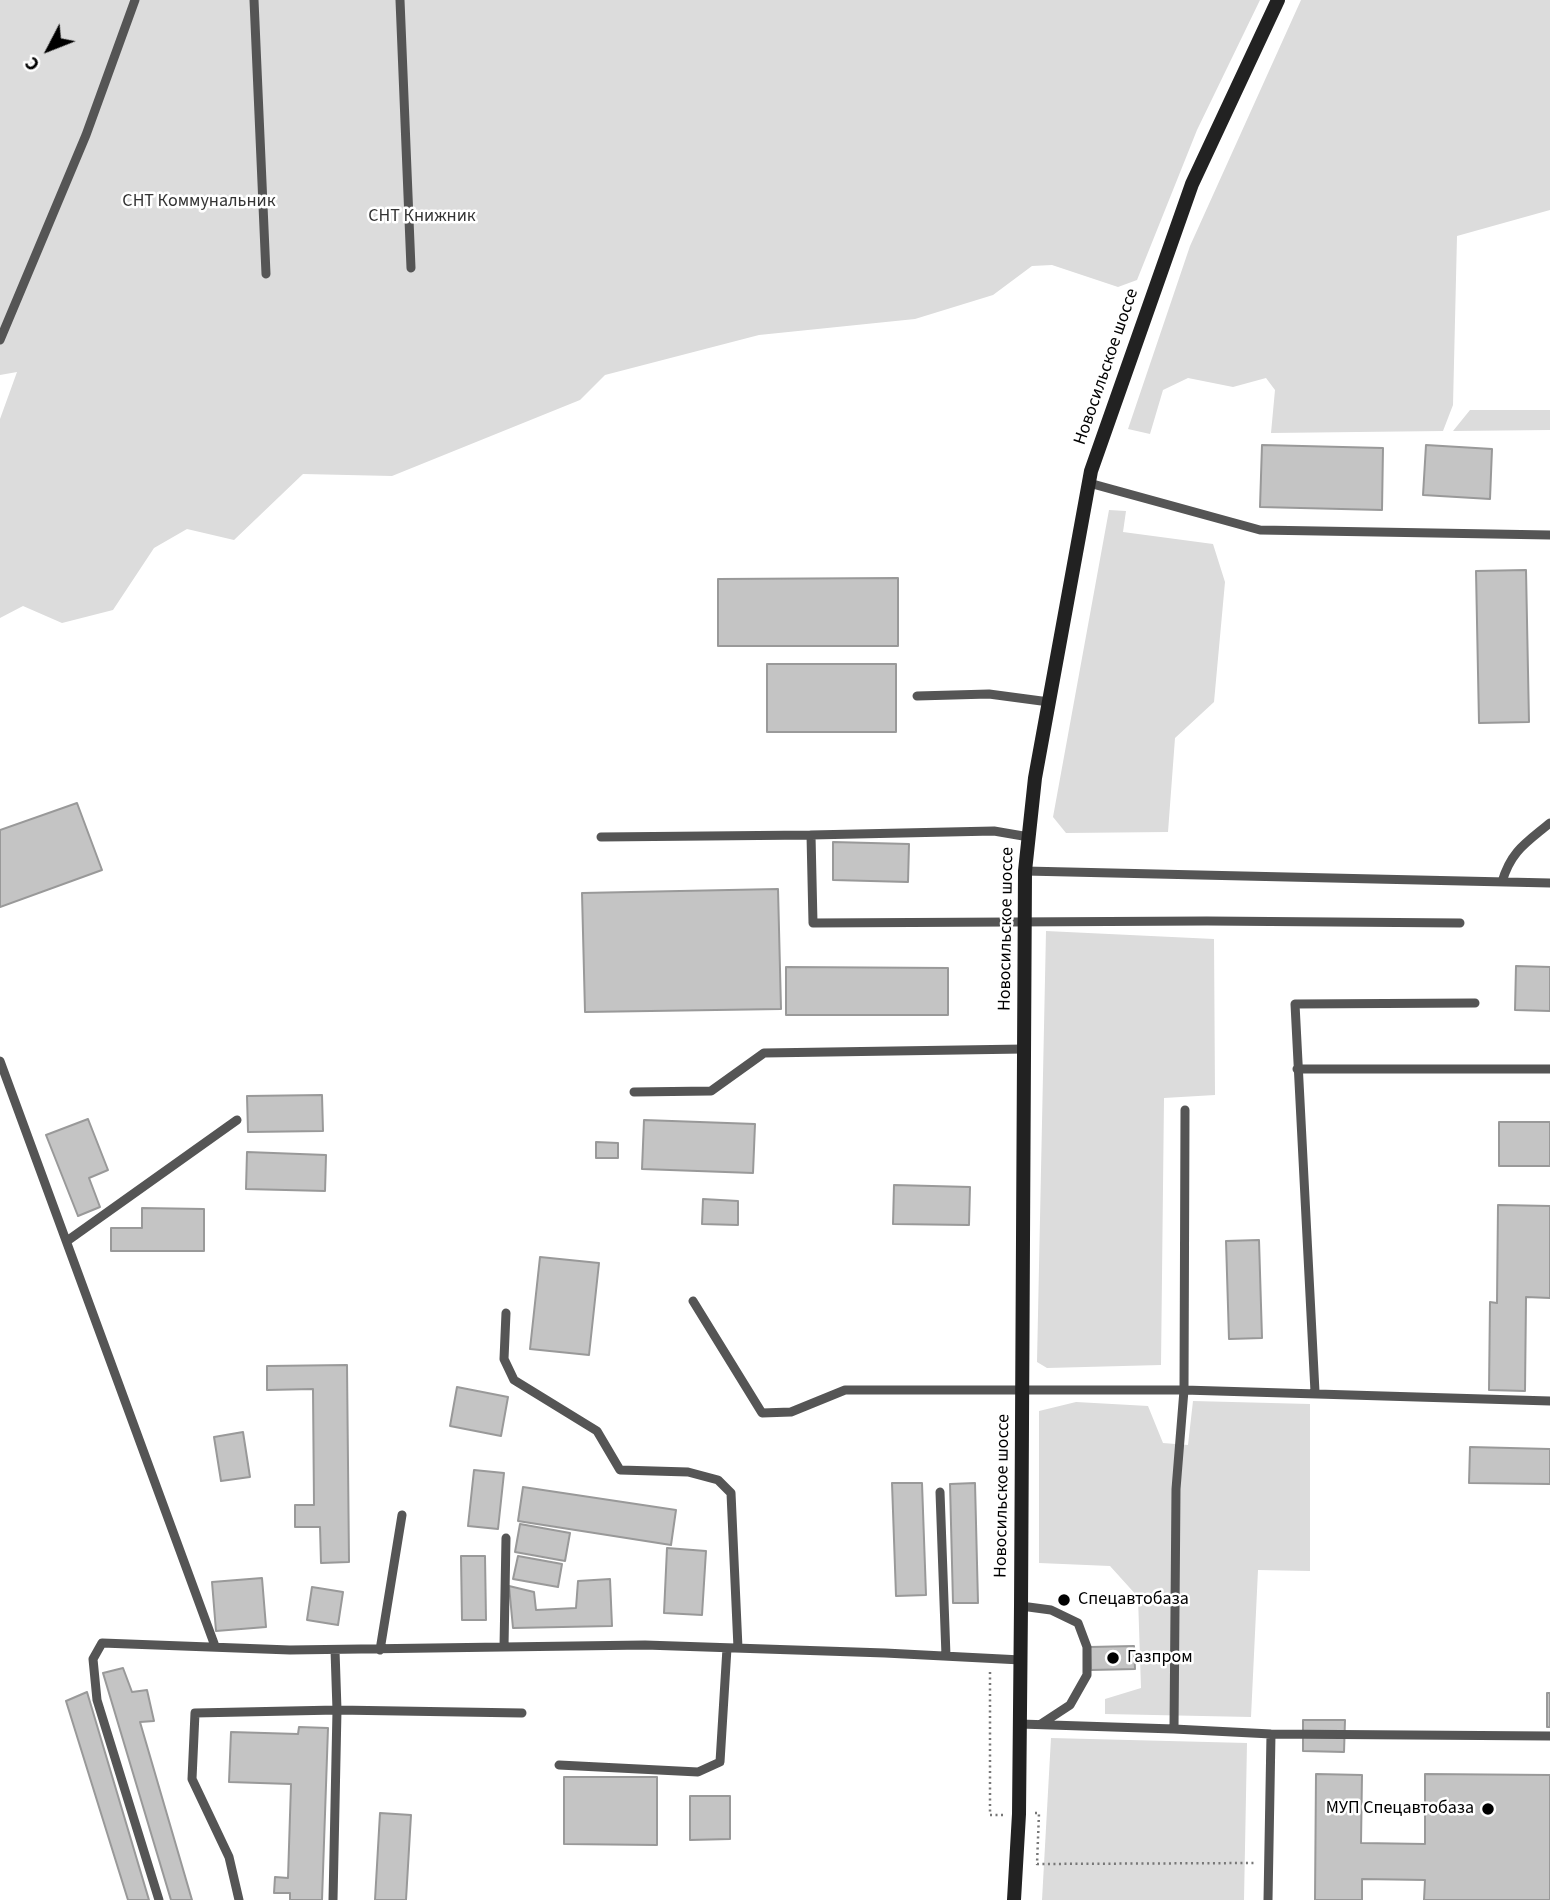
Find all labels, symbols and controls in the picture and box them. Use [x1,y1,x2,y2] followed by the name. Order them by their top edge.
[14,14,84,84] north arrow
[19,50,47,77] text: С
[122,191,276,213] park label: СНТ Коммунальник
[368,206,476,228] park label: СНТ Книжник
[1070,286,1144,448] street label: Новосильское шоссе
[995,847,1019,1011] street label: Новосильское шоссе
[991,1414,1015,1578] street label: Новосильское шоссе
[1078,1589,1189,1611] place label: Спецавтобаза
[1056,1592,1072,1608] marker: Спецавтобаза
[1127,1647,1193,1669] place label: Газпром
[1105,1650,1121,1666] marker: Газпром
[1326,1798,1474,1820] place label: МУП Спецавтобаза
[1480,1801,1496,1817] marker: МУП Спецавтобаза

